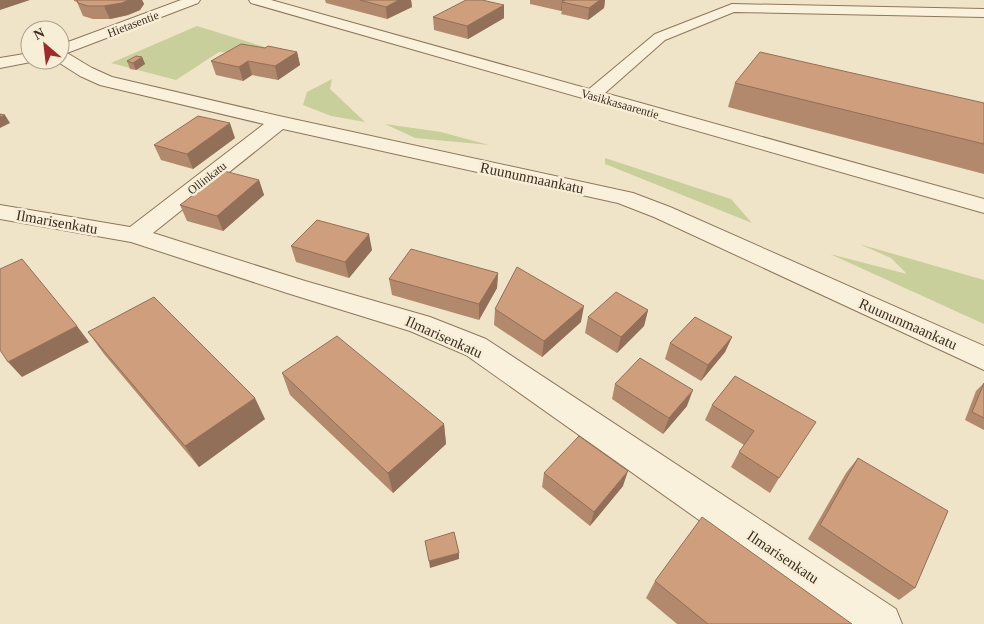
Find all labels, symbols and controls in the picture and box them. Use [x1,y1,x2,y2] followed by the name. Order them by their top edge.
[105,8,161,40] street label: Hietasentie
[20,20,70,70] north arrow
[31,25,47,43] text: N
[579,86,661,122] street label: Vasikkasaarentie
[185,159,229,197] street label: Ollinkatu
[479,159,586,197] street label: Ruununmaankatu
[15,207,99,237] street label: Ilmarisenkatu
[856,295,960,353] street label: Ruununmaankatu
[403,313,485,361] street label: Ilmarisenkatu
[744,527,822,587] street label: Ilmarisenkatu

